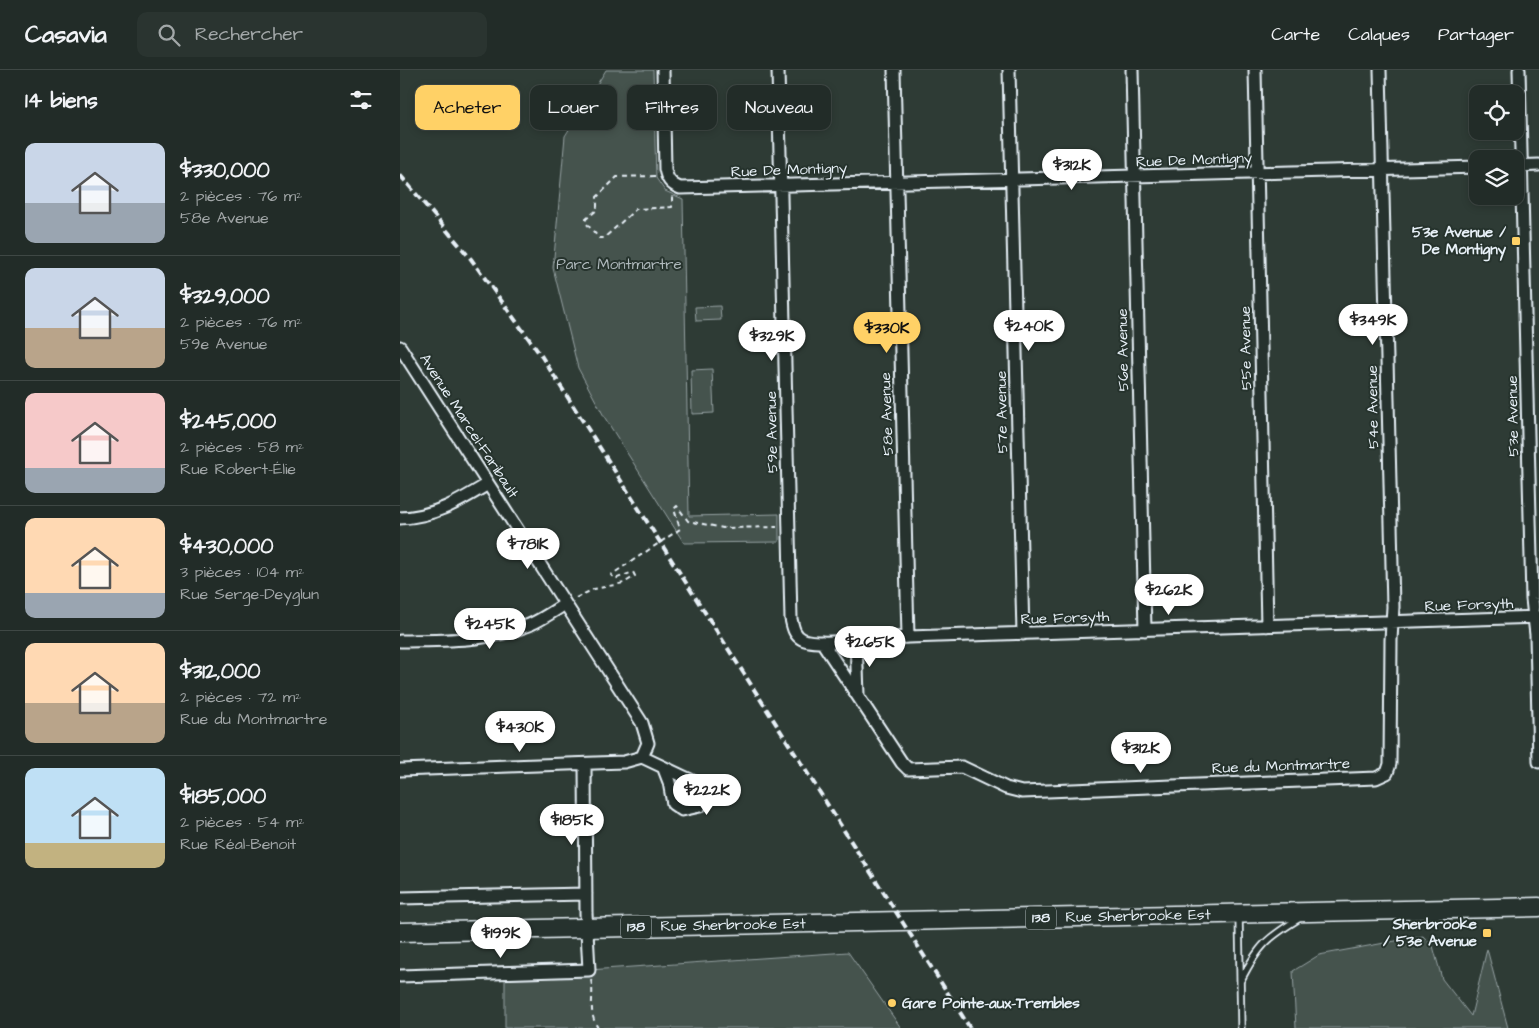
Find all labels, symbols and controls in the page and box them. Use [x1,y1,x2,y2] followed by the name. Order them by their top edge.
[137,12,487,57] search box
[25,18,107,52] text: Casavia
[155,21,183,49] icon: search
[195,21,303,48] text: Rechercher
[1271,22,1320,47] text: Carte
[1348,22,1410,47] text: Calques
[1438,22,1514,47] text: Partager
[415,85,520,130] chip: Acheter
[530,85,617,130] chip: Louer
[627,85,717,130] chip: Filtres
[727,85,831,130] chip: Nouveau
[1469,85,1524,205] map controls
[1469,85,1524,140] button: locate
[25,86,98,115] text: 14 biens
[347,86,375,114] icon: filters
[1135,147,1253,174] street label: Rue De Montigny
[1037,148,1107,191] pin: $312K
[1469,150,1524,205] button: layers
[1053,154,1091,176] text: $312K
[180,156,270,185] text: $330,000
[730,157,848,184] street label: Rue De Montigny
[65,163,125,223] icon: home
[180,185,302,207] text: 2 pièces · 76 m²
[180,207,269,229] text: 58e Avenue
[1412,222,1507,262] place label: 53e Avenue / De Montigny
[1510,235,1522,247] marker: 53e Avenue / De Montigny
[556,254,682,275] park label: Parc Montmartre
[180,282,270,311] text: $329,000
[65,288,125,348] icon: home
[1338,304,1408,346] pin: $349K
[1235,306,1257,390] street label: 55e Avenue
[1112,308,1134,392] street label: 56e Avenue
[1350,309,1396,331] text: $349K
[994,310,1064,352] pin: $240K
[180,311,302,333] text: 2 pièces · 76 m²
[852,312,922,354] pin: $330K
[1005,315,1053,337] text: $240K
[865,317,909,339] text: $330K
[737,320,807,362] pin: $329K
[750,325,795,347] text: $329K
[180,333,267,355] text: 59e Avenue
[414,350,524,502] street label: Avenue Marcel-Faribault
[1362,365,1384,449] street label: 54e Avenue
[991,370,1013,454] street label: 57e Avenue
[875,372,899,456] street label: 58e Avenue
[1502,375,1524,457] street label: 53e Avenue
[761,391,783,473] street label: 59e Avenue
[180,407,276,436] text: $245,000
[65,413,125,473] icon: home
[180,436,304,458] text: 2 pièces · 58 m²
[180,458,296,480] text: Rue Robert-Élie
[493,528,563,570] pin: $781K
[180,532,273,561] text: $430,000
[508,533,548,555] text: $781K
[65,538,125,598] icon: home
[180,561,304,583] text: 3 pièces · 104 m²
[1134,574,1204,616] pin: $262K
[1146,579,1192,601] text: $262K
[180,583,319,605] text: Rue Serge-Deyglun
[1424,593,1514,618] street label: Rue Forsyth
[1020,606,1110,631] street label: Rue Forsyth
[455,608,525,650] pin: $245K
[465,613,515,635] text: $245K
[835,626,905,668] pin: $265K
[845,631,895,653] text: $265K
[180,657,261,686] text: $312,000
[65,663,125,723] icon: home
[180,686,301,708] text: 2 pièces · 72 m²
[180,708,327,730] text: Rue du Montmartre
[485,710,555,753] pin: $430K
[496,716,544,738] text: $430K
[1106,732,1176,774] pin: $312K
[1122,737,1160,759] text: $312K
[1212,753,1350,779] street label: Rue du Montmartre
[672,774,742,816] pin: $222K
[684,779,730,801] text: $222K
[180,782,266,811] text: $185,000
[65,788,125,848] icon: home
[537,804,607,846] pin: $185K
[551,809,593,831] text: $185K
[180,811,305,833] text: 2 pièces · 54 m²
[180,833,296,855] text: Rue Réal-Benoit
[1065,904,1211,928] street label: Rue Sherbrooke Est
[1026,906,1056,930] road number: 138
[660,913,806,937] street label: Rue Sherbrooke Est
[1383,914,1477,952] place label: Sherbrooke / 53e Avenue
[466,916,536,959] pin: $199K
[621,916,651,939] road number: 138
[482,922,520,944] text: $199K
[1481,927,1493,939] marker: Sherbrooke / 53e Avenue
[902,993,1080,1014] place label: Gare Pointe-aux-Trembles
[886,997,898,1009] marker: Gare Pointe-aux-Trembles

